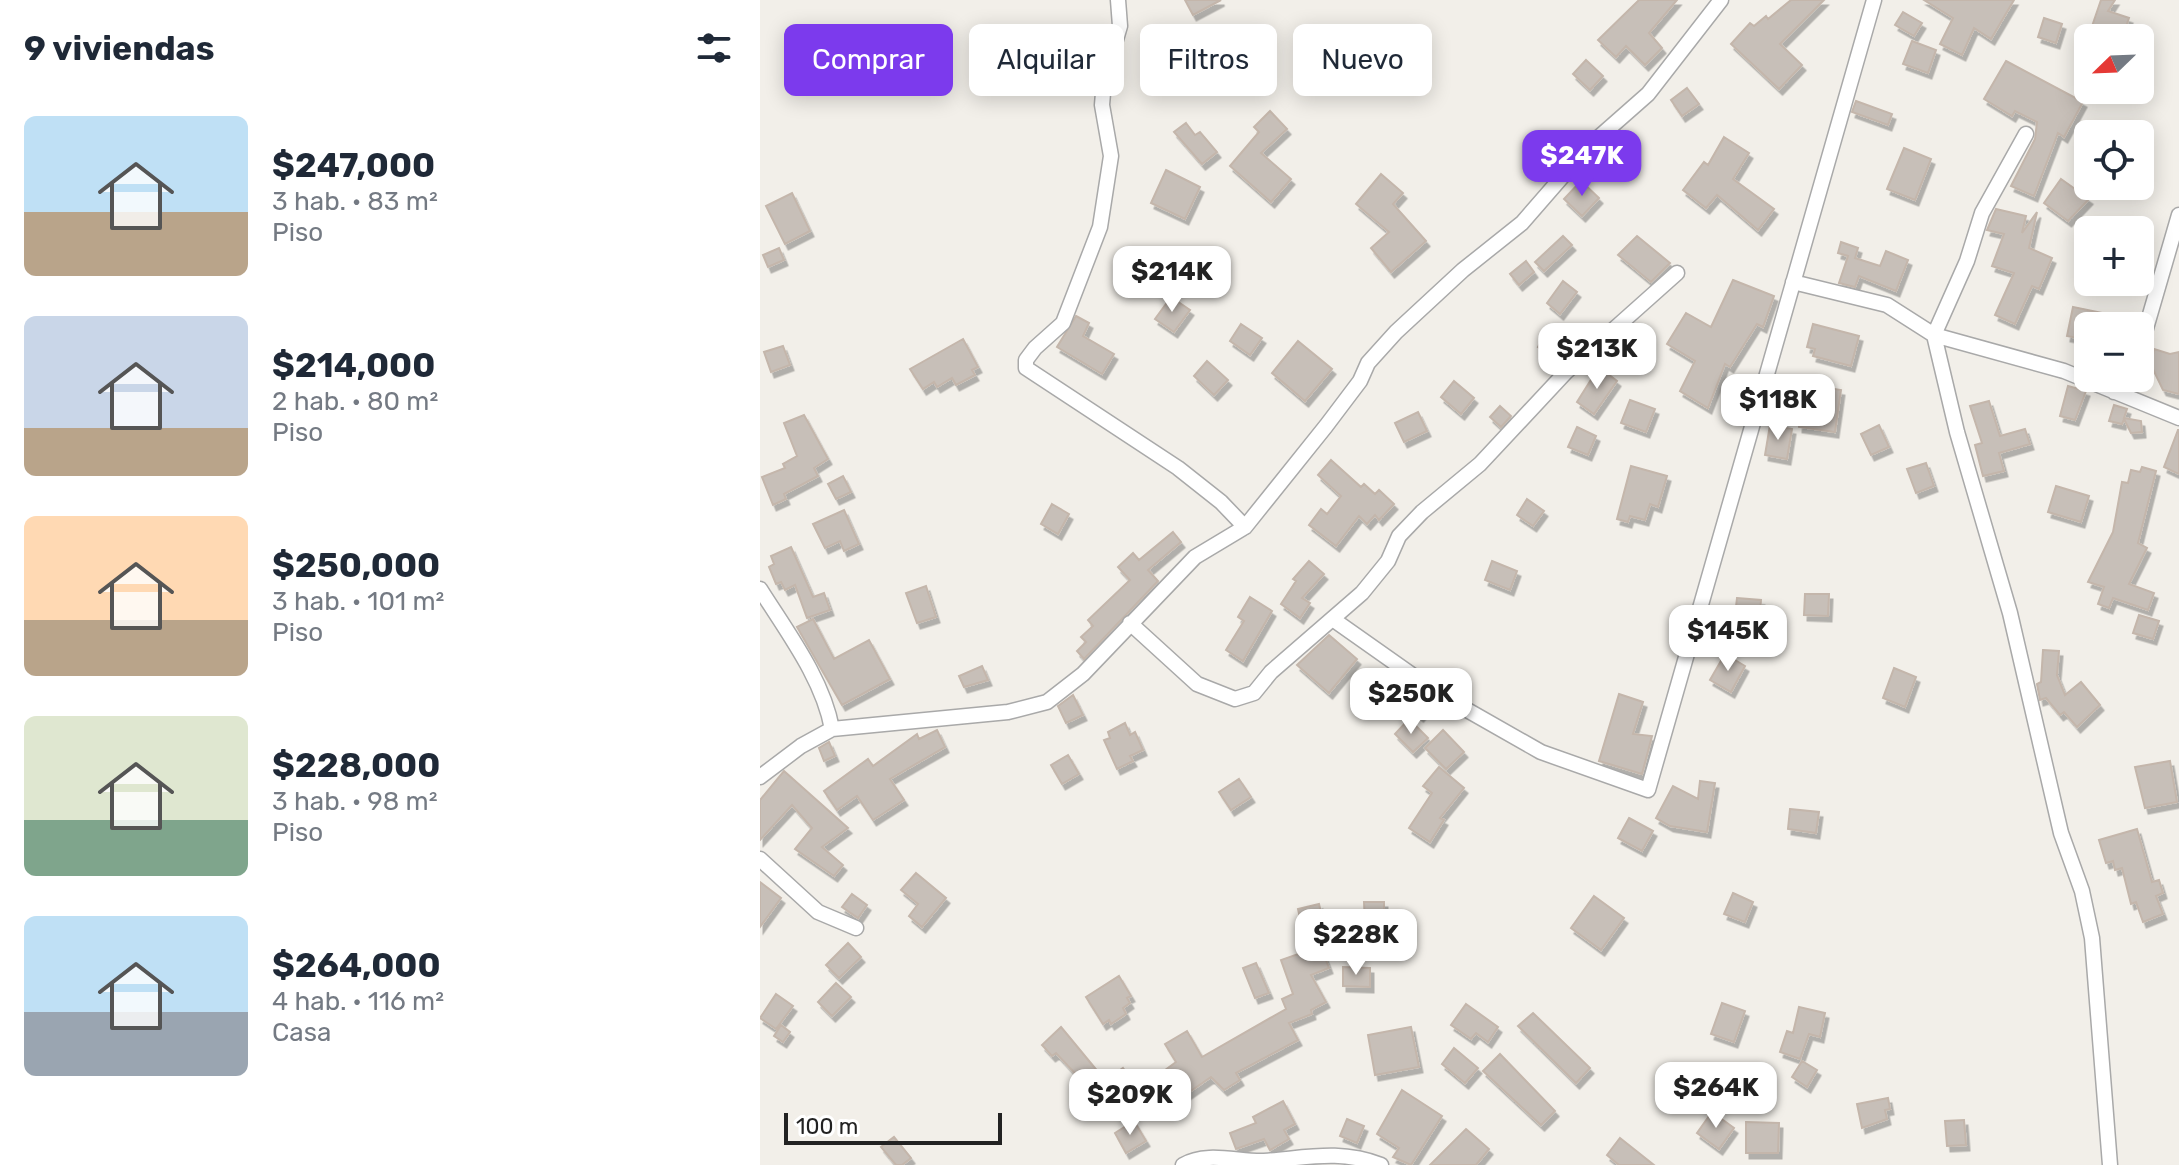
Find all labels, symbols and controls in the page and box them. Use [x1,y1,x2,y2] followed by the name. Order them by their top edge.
[784,24,953,96] chip: Comprar
[969,24,1124,96] chip: Alquilar
[1140,24,1277,96] chip: Filtros
[1293,24,1432,96] chip: Nuevo
[2074,24,2154,104] north arrow
[2074,24,2154,392] map controls
[692,26,736,70] icon: filters
[24,28,214,69] text: 9 viviendas
[2074,120,2154,200] button: locate
[1526,130,1638,198] pin: $247K
[1540,140,1624,171] text: $247K
[272,145,435,186] text: $247,000
[88,148,184,244] icon: home
[272,186,438,217] text: 3 hab. · 83 m²
[2074,216,2154,296] button: +
[272,217,323,248] text: Piso
[1116,246,1228,314] pin: $214K
[1131,256,1213,287] text: $214K
[2074,312,2154,392] button: −
[1541,323,1653,391] pin: $213K
[1556,333,1638,364] text: $213K
[272,345,435,386] text: $214,000
[88,348,184,444] icon: home
[1722,374,1834,442] pin: $118K
[1739,384,1817,415] text: $118K
[272,386,438,417] text: 2 hab. · 80 m²
[272,417,323,448] text: Piso
[272,545,440,586] text: $250,000
[88,548,184,644] icon: home
[272,586,444,617] text: 3 hab. · 101 m²
[1672,605,1784,673] pin: $145K
[1687,615,1769,646] text: $145K
[272,617,323,648] text: Piso
[1355,668,1467,736] pin: $250K
[1368,678,1454,709] text: $250K
[272,745,440,786] text: $228,000
[88,748,184,844] icon: home
[272,786,438,817] text: 3 hab. · 98 m²
[272,817,323,848] text: Piso
[1300,909,1412,977] pin: $228K
[1313,919,1399,950] text: $228K
[272,945,441,986] text: $264,000
[88,948,184,1044] icon: home
[272,986,444,1017] text: 4 hab. · 116 m²
[272,1017,331,1048] text: Casa
[1660,1062,1772,1130] pin: $264K
[1074,1069,1186,1137] pin: $209K
[1673,1072,1759,1103] text: $264K
[1087,1079,1173,1110] text: $209K
[784,1109,1002,1145] scale bar
[796,1113,858,1140] text: 100 m

